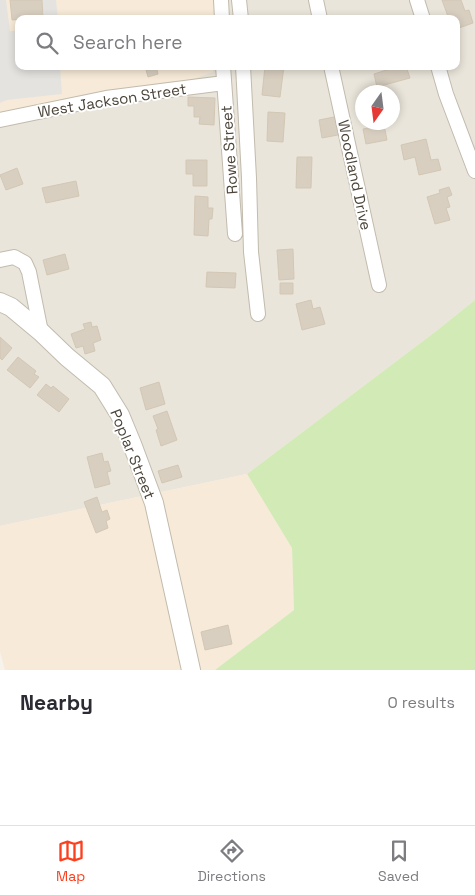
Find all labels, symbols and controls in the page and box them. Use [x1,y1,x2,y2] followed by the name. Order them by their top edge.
[15,15,460,70] search box
[33,29,61,57] icon: search
[73,30,183,55] text: Search here
[36,79,188,121] street label: West Jackson Street
[355,85,400,130] north arrow
[216,105,242,195] street label: Rowe Street
[334,118,376,232] street label: Woodland Drive
[106,406,160,502] street label: Poplar Street
[20,689,93,716] text: Nearby
[387,692,455,713] text: 0 results
[56,837,85,885] tab: Map
[197,837,266,885] tab: Directions
[378,837,419,885] tab: Saved

